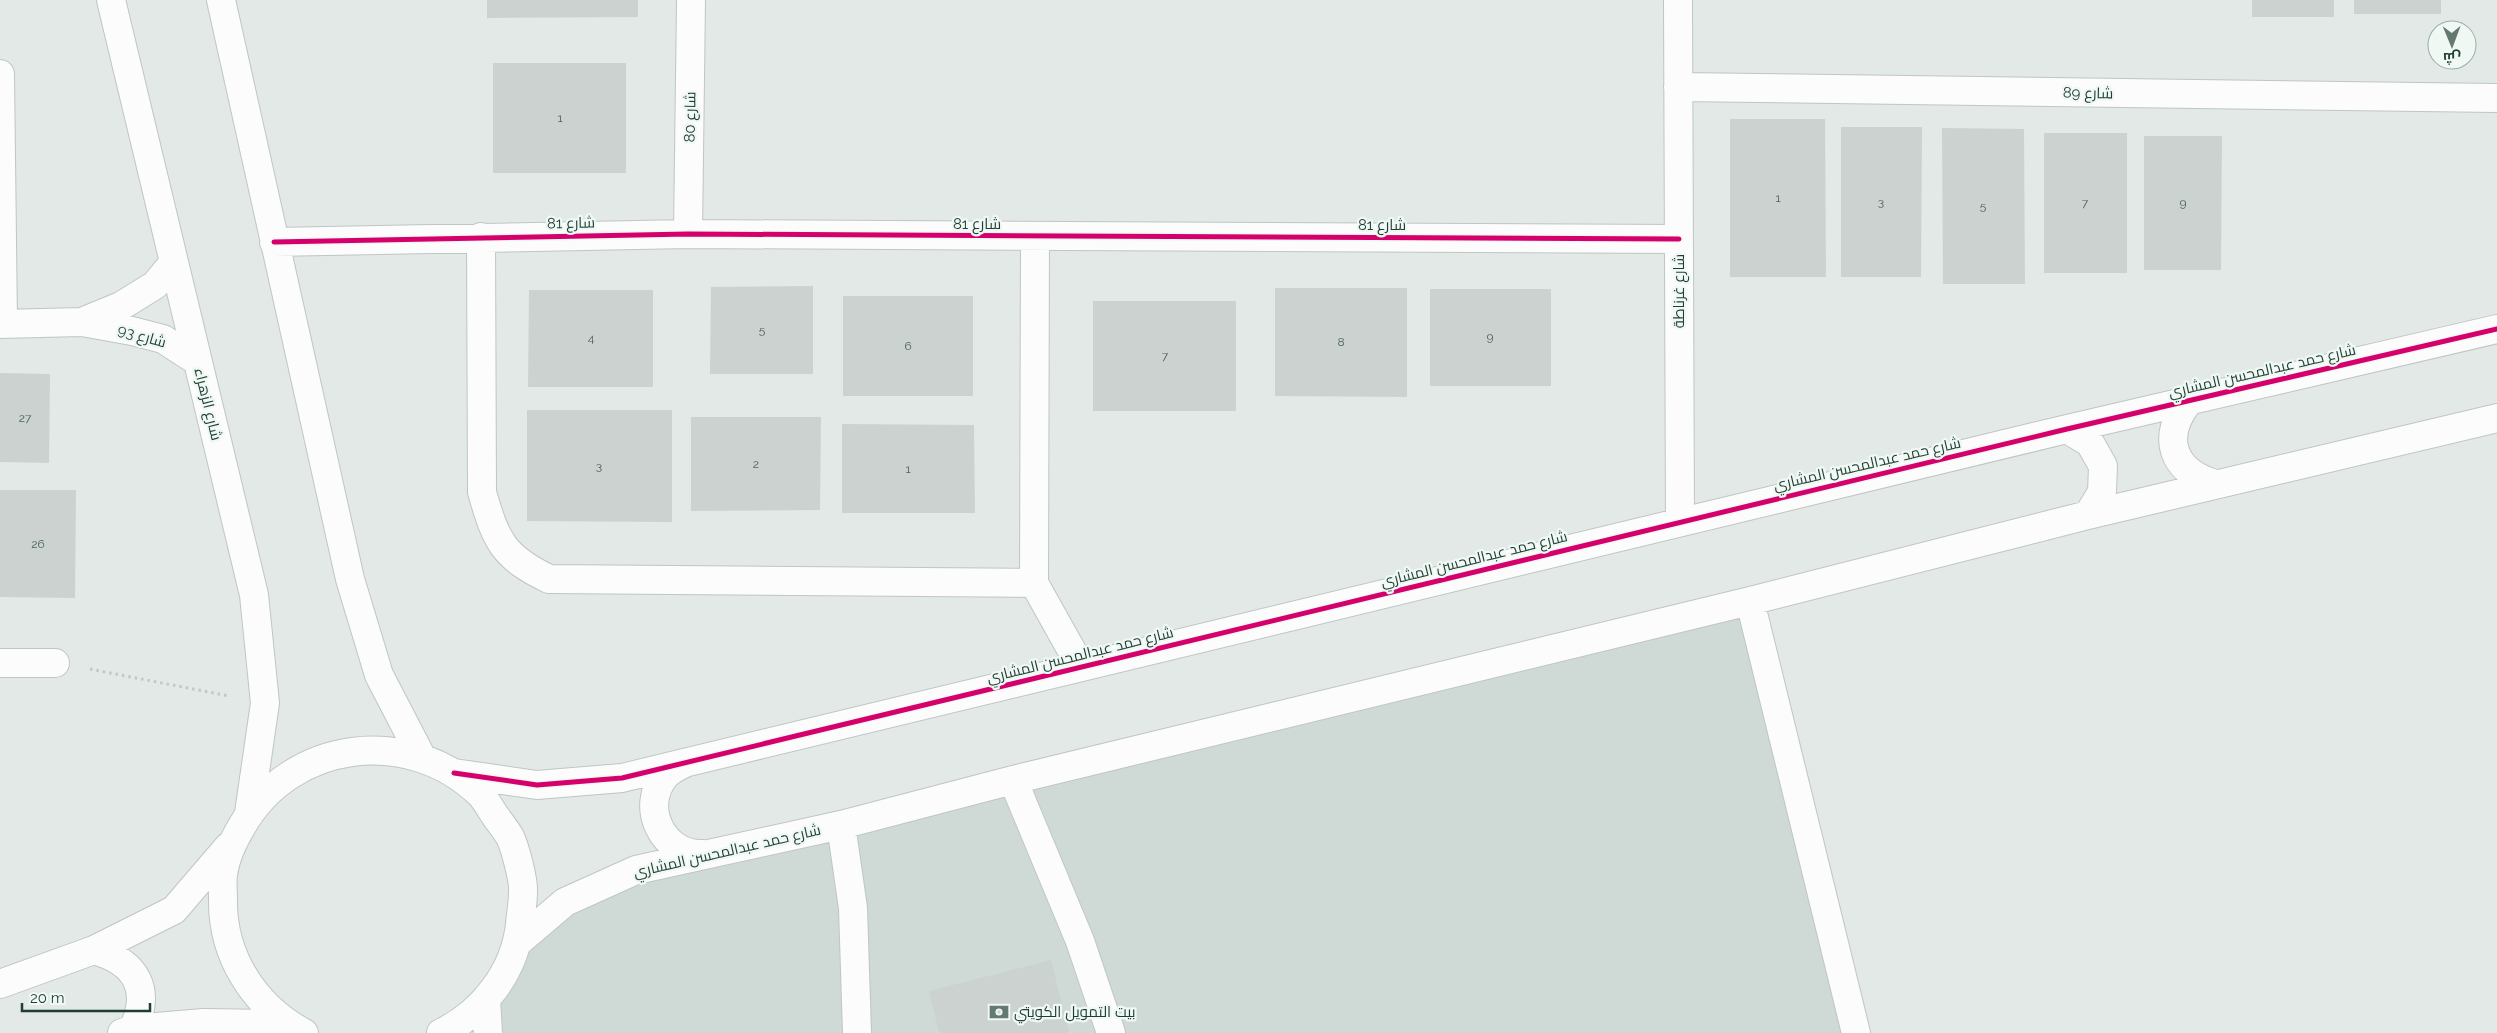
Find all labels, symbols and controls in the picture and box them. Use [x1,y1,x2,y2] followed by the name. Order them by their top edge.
[2427,20,2477,70] north arrow
[2443,49,2461,66] text: ش
[2063,84,2113,104] street label: شارع 89
[681,91,701,143] street label: شارع 80
[557,111,563,125] house number: 1
[1775,191,1781,205] house number: 1
[1878,195,1884,209] house number: 3
[2082,196,2089,210] house number: 7
[2179,196,2187,210] house number: 9
[1980,199,1987,213] house number: 5
[547,214,595,234] street label: شارع 81
[953,215,1001,235] street label: شارع 81
[1358,216,1406,236] street label: شارع 81
[1670,254,1690,328] street label: شارع غرناطة
[115,320,168,353] street label: شارع 93
[759,323,766,337] house number: 5
[1486,330,1494,344] house number: 9
[588,331,595,345] house number: 4
[1337,335,1345,349] house number: 8
[904,339,912,353] house number: 6
[2167,341,2358,404] street label: شارع حمد عبدالمحسن المشاري
[1162,349,1169,363] house number: 7
[188,366,226,443] street label: شارع الزهراء
[19,411,32,425] house number: 27
[1772,434,1963,497] street label: شارع حمد عبدالمحسن المشاري
[753,457,759,471] house number: 2
[596,459,602,473] house number: 3
[905,462,911,476] house number: 1
[1379,527,1570,594] street label: شارع حمد عبدالمحسن المشاري
[31,537,45,551] house number: 26
[985,623,1176,690] street label: شارع حمد عبدالمحسن المشاري
[632,821,823,884] street label: شارع حمد عبدالمحسن المشاري
[22,980,150,1012] scale bar
[30,989,65,1007] text: 20 m
[988,1001,1010,1023] bank icon: بيت التمويل الكويتي
[1014,1003,1136,1024] place label: بيت التمويل الكويتي

